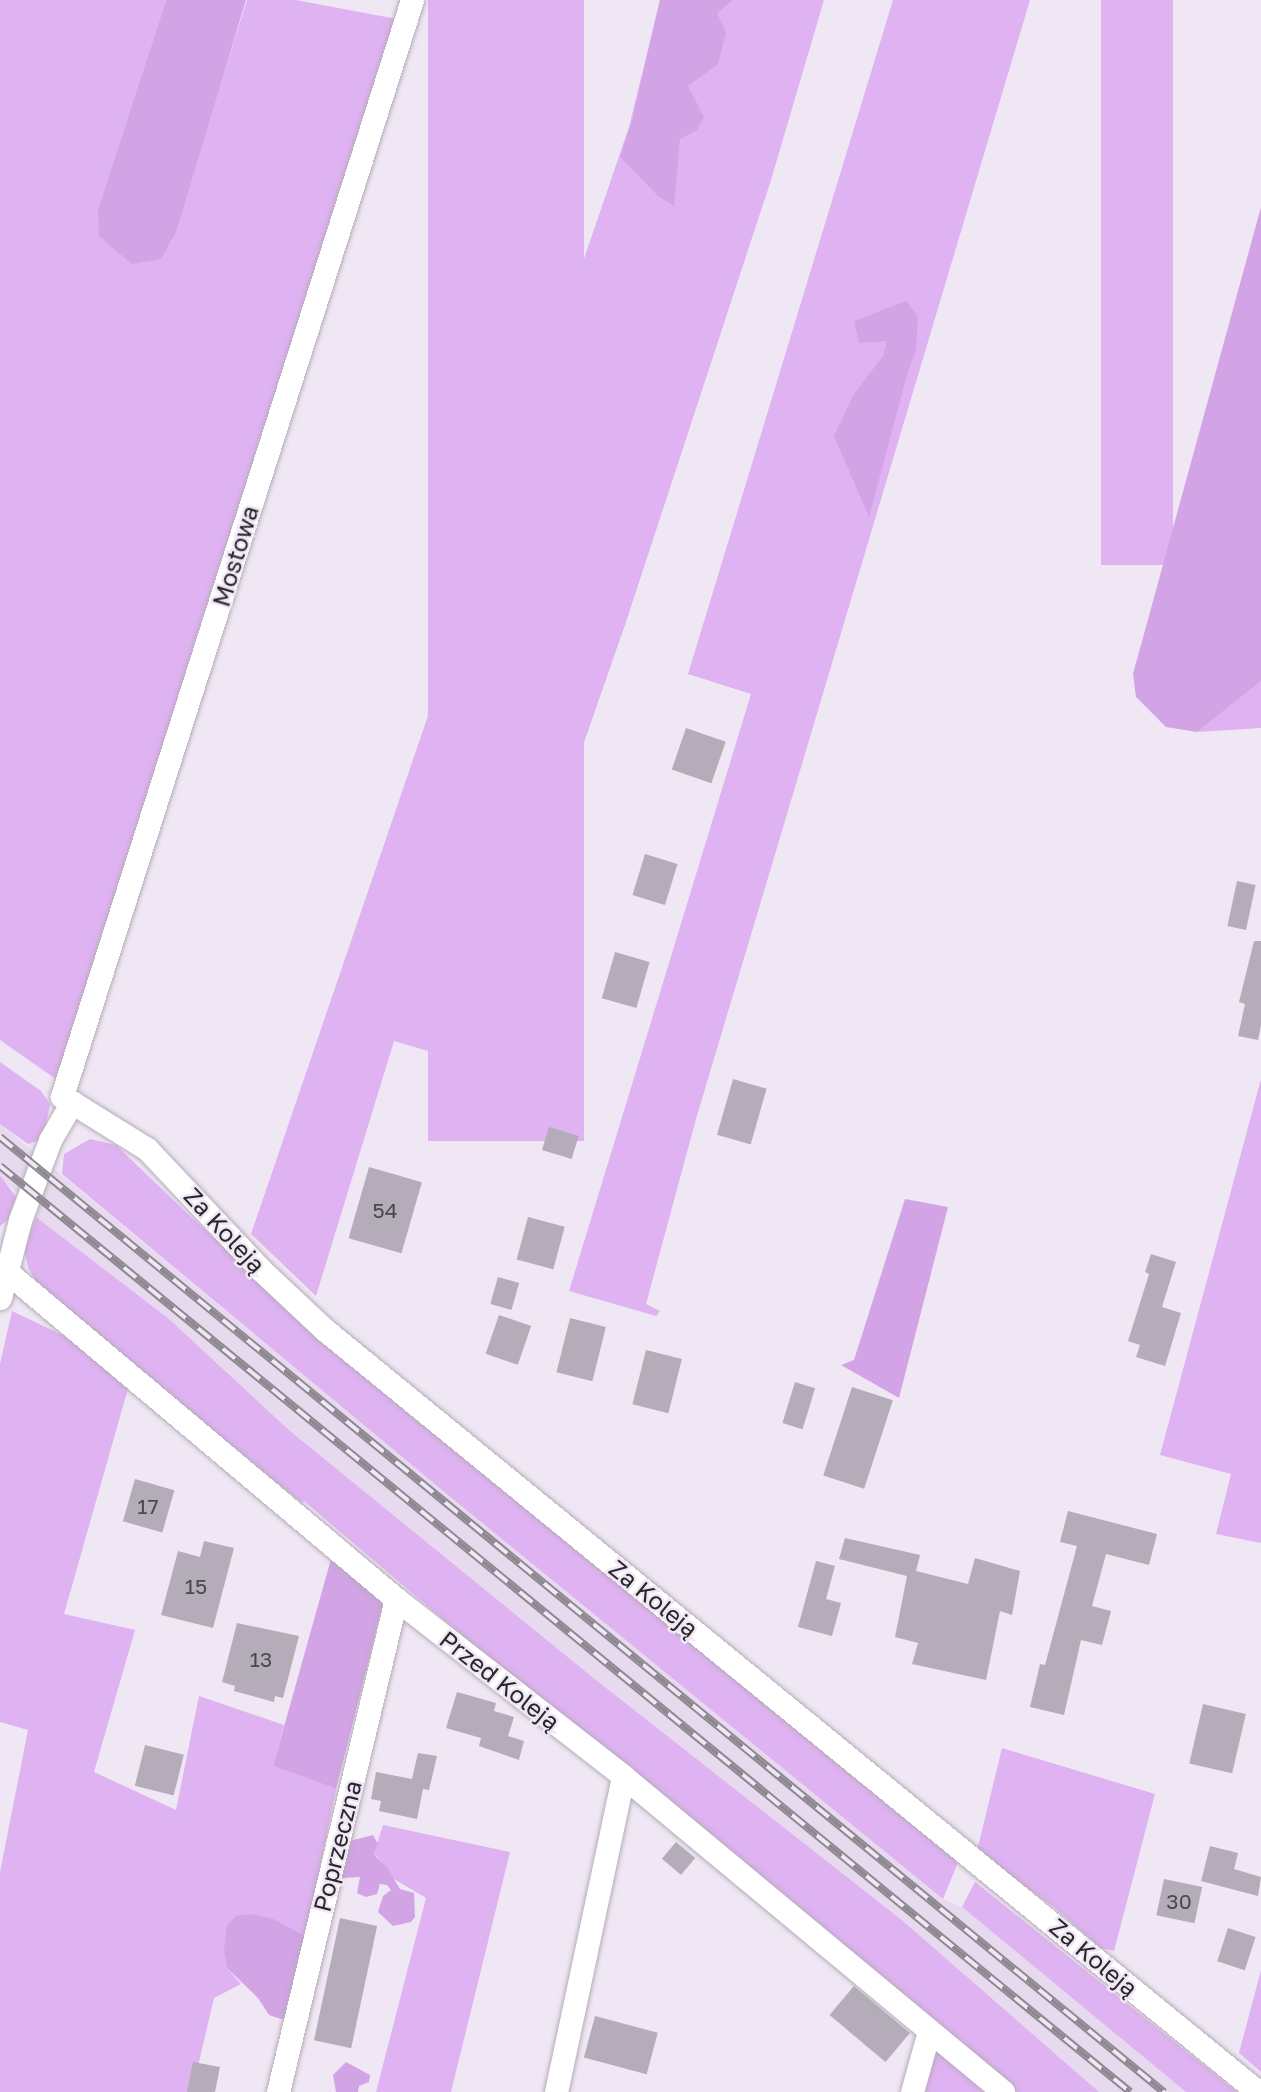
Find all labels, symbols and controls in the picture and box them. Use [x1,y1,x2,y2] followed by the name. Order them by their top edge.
[206,502,264,610] street label: Mostowa
[178,1181,272,1279] street label: Za Koleją
[373,1197,397,1223] house number: 54
[137,1493,159,1519] house number: 17
[604,1554,704,1642] street label: Za Koleją
[185,1573,207,1599] house number: 15
[434,1624,566,1736] street label: Przed Koleją
[250,1646,272,1672] house number: 13
[307,1777,367,1915] street label: Poprzeczna
[1166,1888,1192,1914] house number: 30
[1044,1912,1144,2002] street label: Za Koleją

